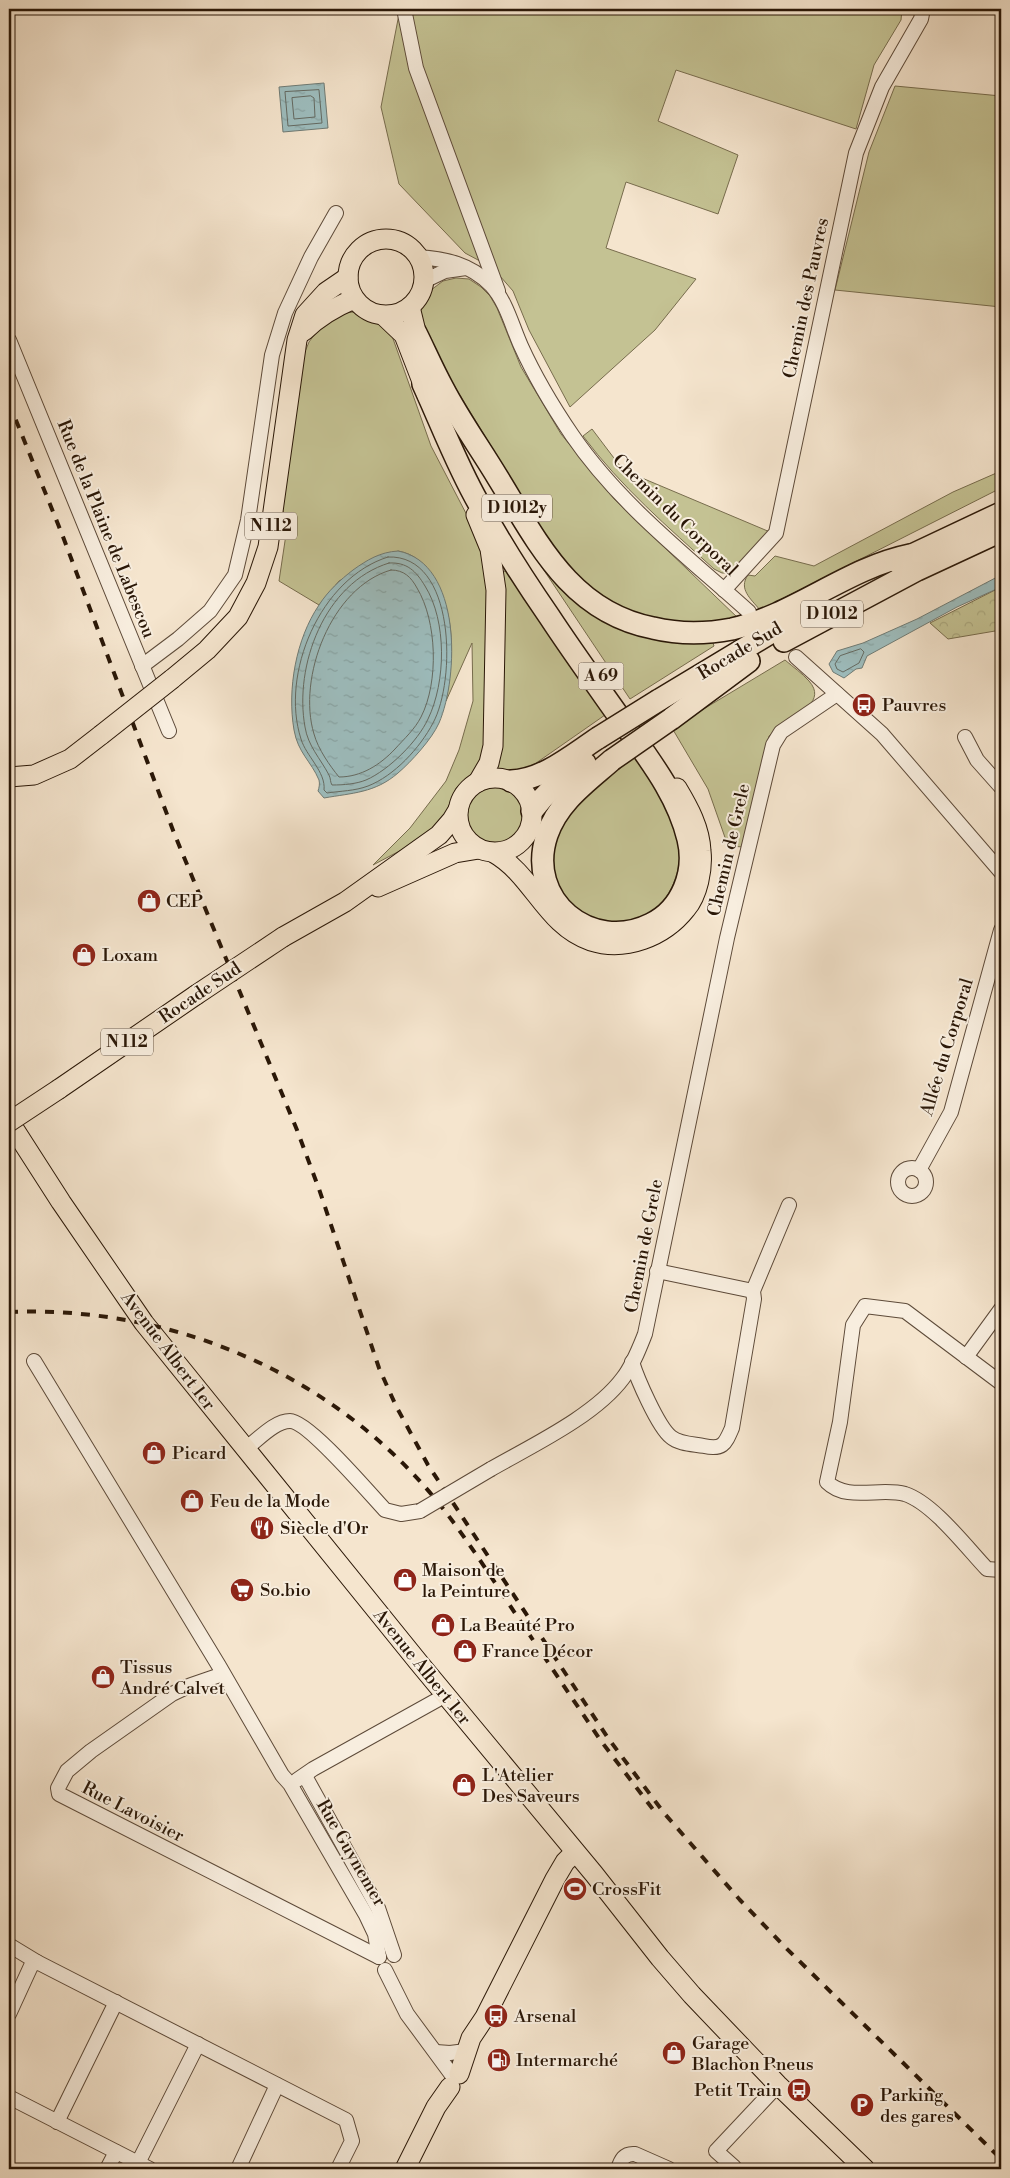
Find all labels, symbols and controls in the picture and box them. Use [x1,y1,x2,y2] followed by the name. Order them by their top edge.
[778,216,834,380] street label: Chemin des Pauvres
[52,416,161,642] street label: Rue de la Plaine de Labescou
[607,449,743,581] street label: Chemin du Corporal
[482,494,552,522] road number: D 1012y
[245,512,297,540] road number: N 112
[801,600,863,628] road number: D 1012
[694,616,787,685] street label: Rocade Sud
[578,662,624,689] road number: A 69
[851,692,877,718] bus stop icon: Pauvres
[882,694,946,717] place label: Pauvres
[703,781,755,919] street label: Chemin de Grele
[136,888,162,914] shop icon: CEP
[166,890,203,913] place label: CEP
[71,942,97,968] shop icon: Loxam
[102,944,158,967] place label: Loxam
[154,957,246,1029] street label: Rocade Sud
[915,975,979,1119] street label: Allée du Corporal
[101,1028,153,1056] road number: N 112
[620,1177,668,1315] street label: Chemin de Grele
[115,1286,220,1415] street label: Avenue Albert 1er
[141,1440,167,1466] shop icon: Picard
[172,1442,227,1465] place label: Picard
[179,1488,205,1514] shop icon: Feu de la Mode
[210,1490,330,1513] place label: Feu de la Mode
[249,1515,275,1541] restaurant icon: Siècle d'Or
[280,1517,369,1540] place label: Siècle d'Or
[422,1559,510,1603] place label: Maison de la Peinture
[392,1567,418,1593] shop icon: Maison de la Peinture
[229,1577,255,1603] supermarket icon: So.bio
[260,1579,311,1602] place label: So.bio
[367,1603,476,1730] street label: Avenue Albert 1er
[430,1612,456,1638] shop icon: La Beauté Pro
[460,1614,575,1637] place label: La Beauté Pro
[452,1638,478,1664] shop icon: France Décor
[482,1640,593,1663] place label: France Décor
[119,1656,225,1700] place label: Tissus André Calvet
[90,1664,116,1690] shop icon: Tissus André Calvet
[482,1764,580,1808] place label: L'Atelier Des Saveurs
[451,1772,477,1798] shop icon: L'Atelier Des Saveurs
[78,1776,188,1848] street label: Rue Lavoisier
[311,1795,391,1911] street label: Rue Guynemer
[562,1876,588,1902] sports icon: CrossFit
[592,1878,662,1901] place label: CrossFit
[483,2003,509,2029] bus stop icon: Arsenal
[513,2005,577,2028] place label: Arsenal
[691,2032,814,2076] place label: Garage Blachon Pneus
[661,2040,687,2066] shop icon: Garage Blachon Pneus
[486,2047,512,2073] fuel station icon: Intermarché
[516,2049,618,2072] place label: Intermarché
[786,2077,812,2103] bus stop icon: Petit Train
[694,2079,782,2102] place label: Petit Train
[880,2084,954,2128] place label: Parking des gares
[849,2092,875,2118] parking icon: Parking des gares

